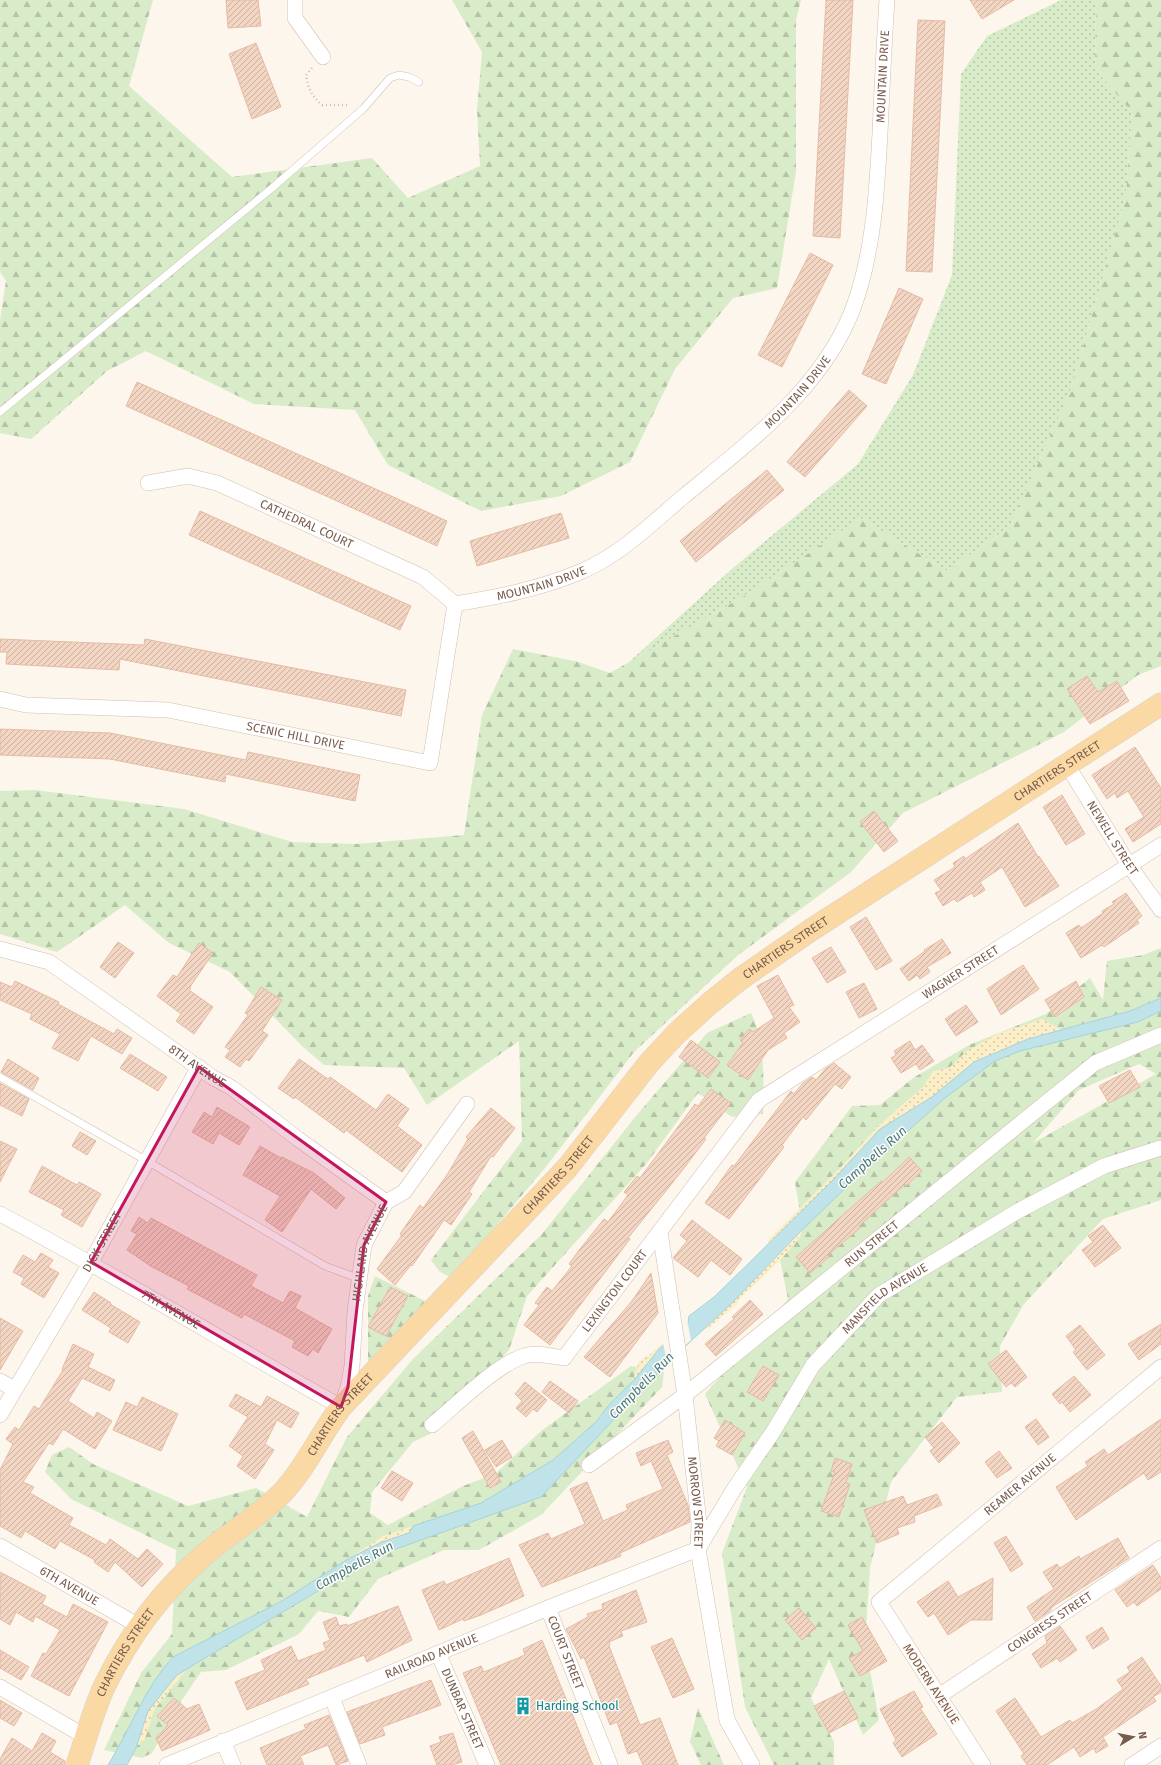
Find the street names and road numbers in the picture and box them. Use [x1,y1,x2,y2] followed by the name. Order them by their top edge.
[873,30,892,123] street label: MOUNTAIN DRIVE
[762,353,833,432] street label: MOUNTAIN DRIVE
[258,497,356,552] street label: CATHEDRAL COURT
[496,563,588,603] street label: MOUNTAIN DRIVE
[245,719,346,753] street label: SCENIC HILL DRIVE
[1011,737,1104,804] street label: CHARTIERS STREET
[1084,798,1141,879] street label: NEWELL STREET
[740,913,832,982] street label: CHARTIERS STREET
[920,942,1002,1002] street label: WAGNER STREET
[166,1042,229,1090] street label: 8TH AVENUE
[519,1132,597,1218] street label: CHARTIERS STREET
[349,1202,391,1302] street label: HIGHLAND AVENUE
[80,1208,125,1275] street label: DICK STREET
[842,1217,902,1270] street label: RUN STREET
[579,1246,651,1335] street label: LEXINGTON COURT
[839,1260,930,1337] street label: MANSFIELD AVENUE
[139,1287,203,1332] street label: 7TH AVENUE
[304,1370,377,1459] street label: CHARTIERS STREET
[981,1451,1059,1518] street label: REAMER AVENUE
[685,1456,706,1549] street label: MORROW STREET
[37,1563,101,1608] street label: 6TH AVENUE
[1005,1588,1095,1656] street label: CONGRESS STREET
[94,1605,158,1699] street label: CHARTIERS STREET
[545,1614,587,1692] street label: COURT STREET
[383,1631,480,1681] street label: RAILROAD AVENUE
[900,1641,962,1727] street label: MODERN AVENUE
[439,1666,487,1752] street label: DUNBAR STREET

